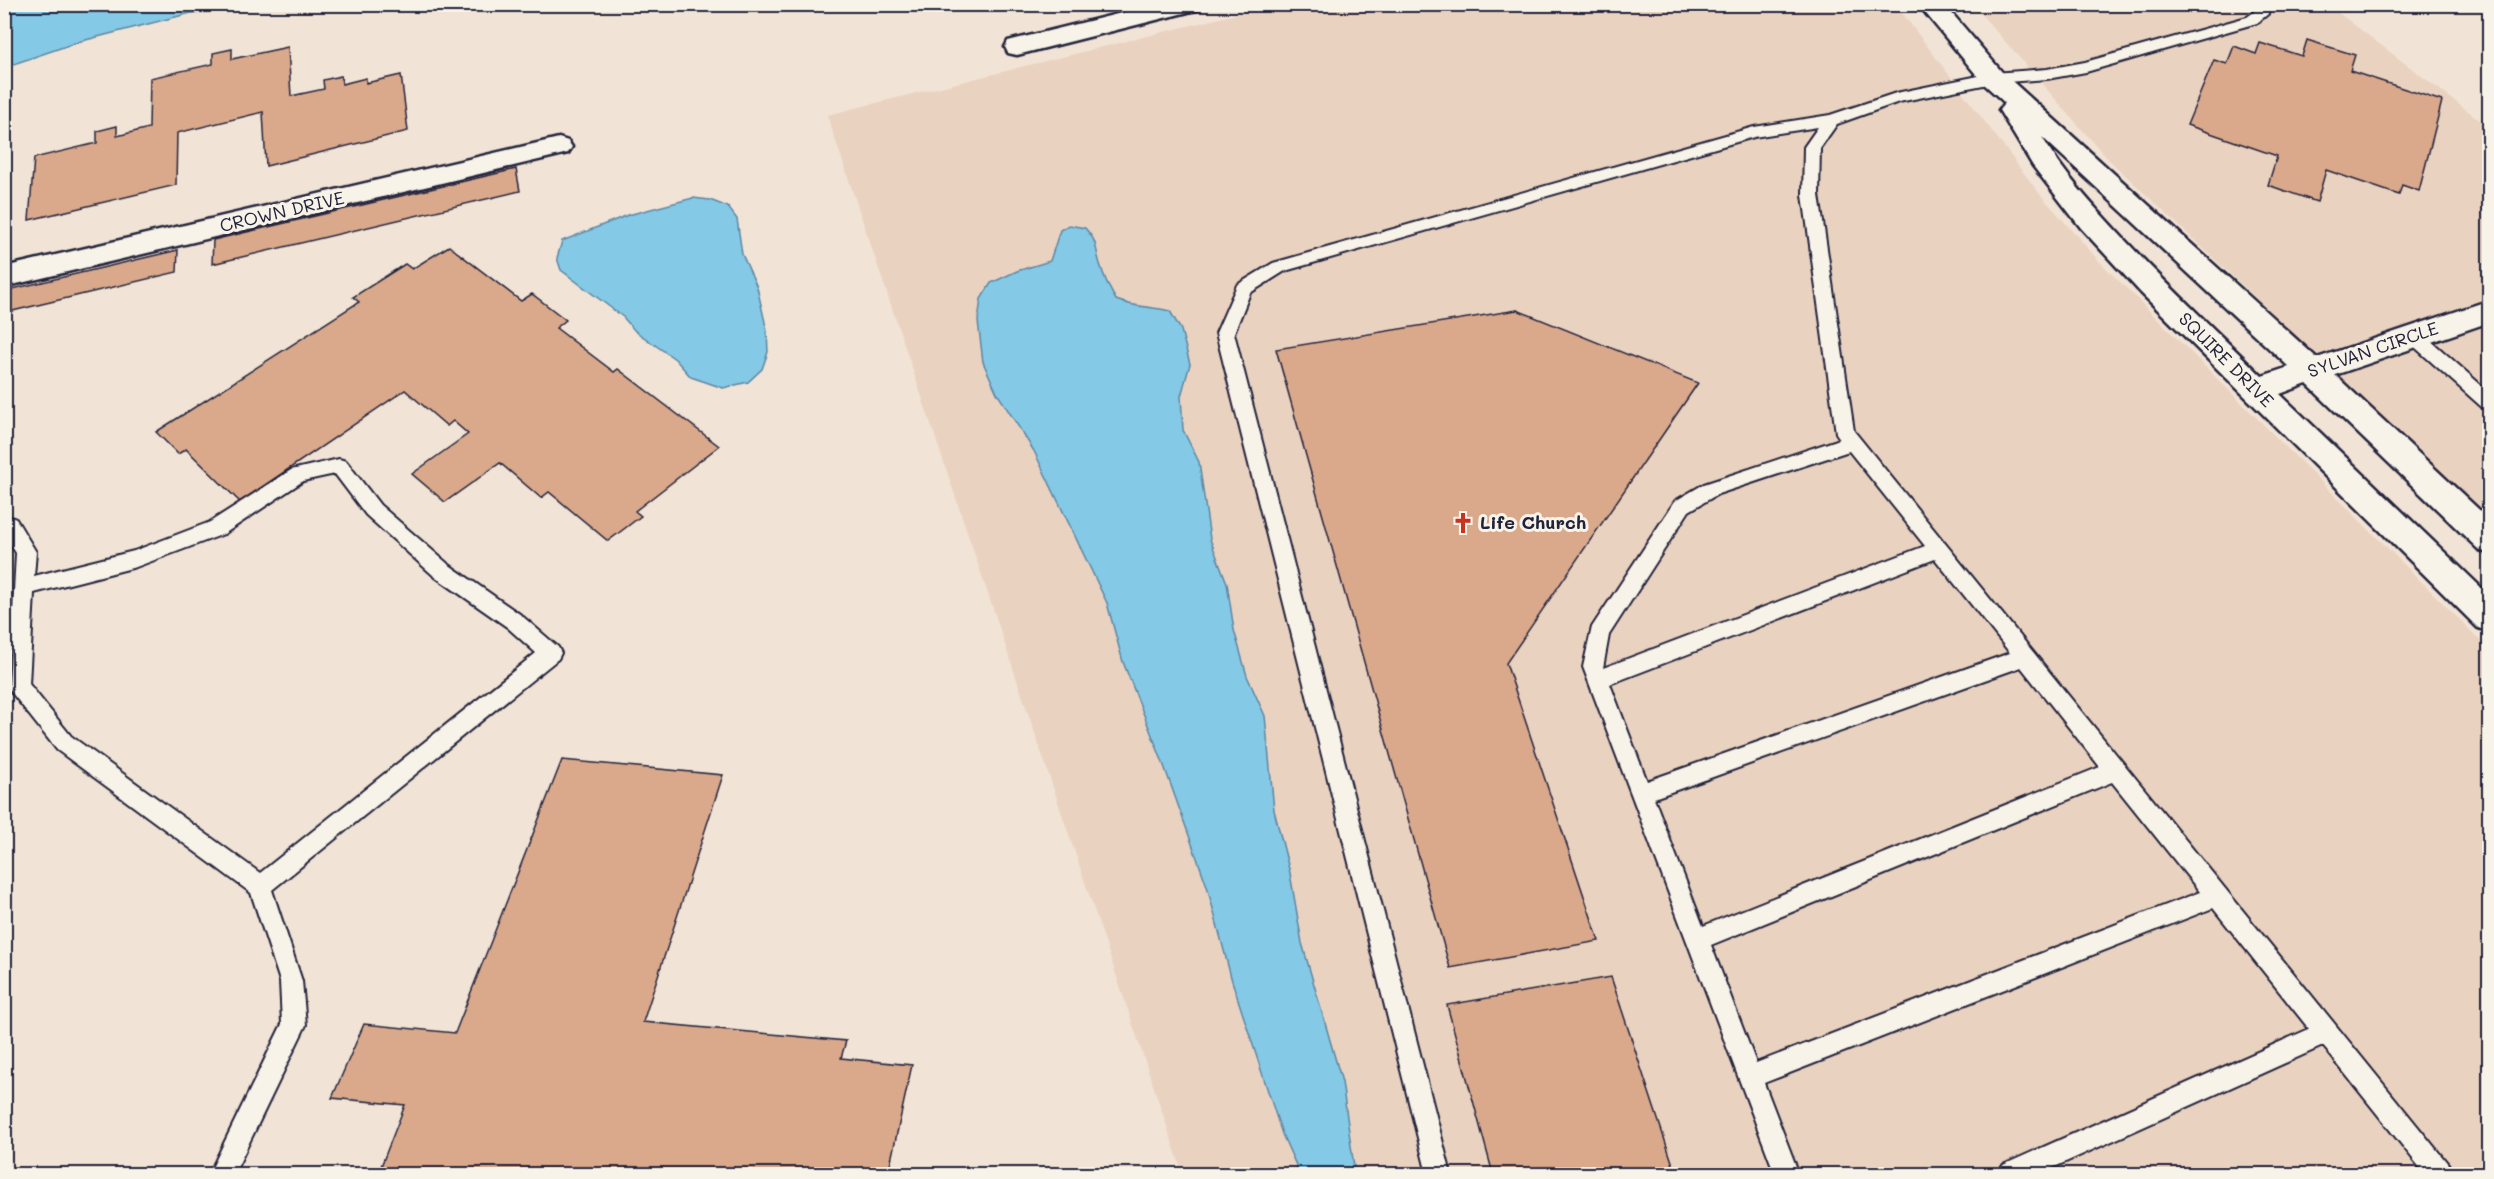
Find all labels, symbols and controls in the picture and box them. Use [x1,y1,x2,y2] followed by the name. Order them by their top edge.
[217,185,346,237] street label: CROWN DRIVE
[2174,306,2280,412] street label: SQUIRE DRIVE
[2304,315,2441,383] street label: SYLVAN CIRCLE
[1480,510,1586,534] place label: Life Church
[1451,511,1475,535] church icon: Life Church

